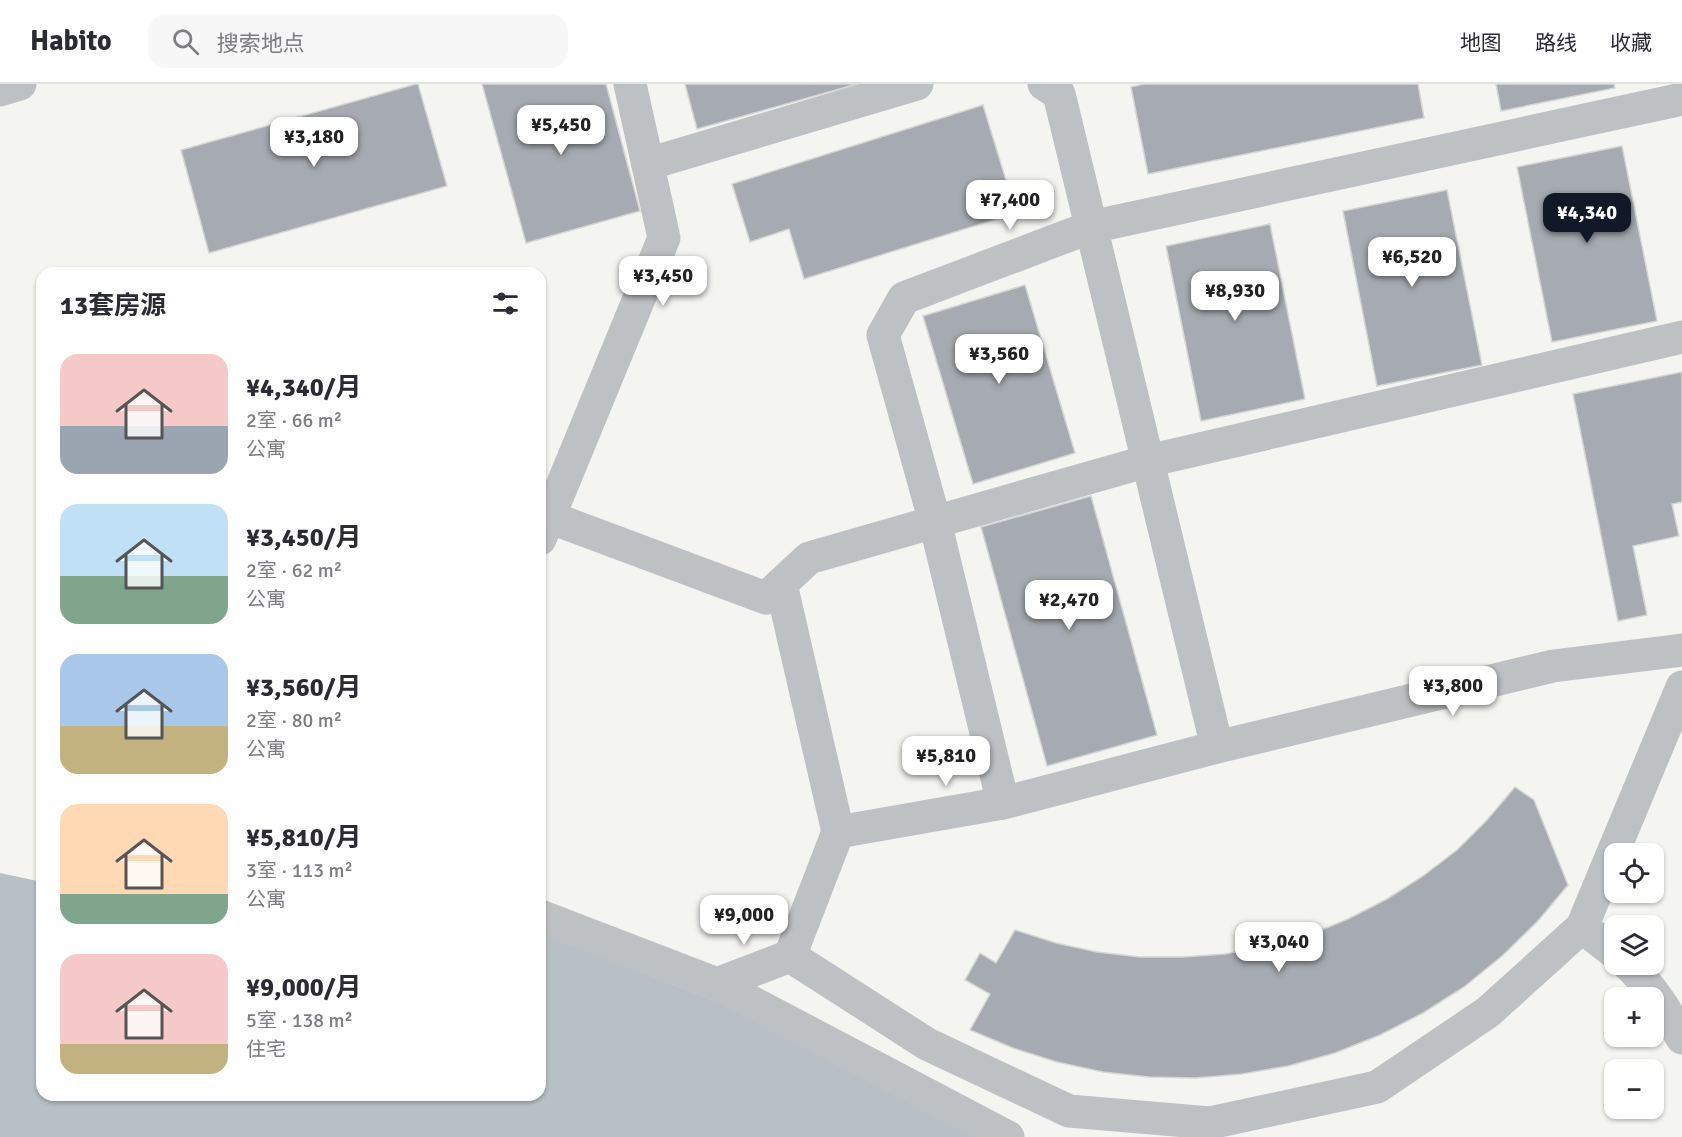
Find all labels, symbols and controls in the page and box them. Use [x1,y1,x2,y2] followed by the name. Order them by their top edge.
[148,14,568,68] search box
[30,24,112,58] text: Habito
[169,25,202,58] icon: search
[217,30,305,57] text: 搜索地点
[1460,30,1502,56] text: 地图
[1535,30,1577,56] text: 路线
[1610,30,1652,56] text: 收藏
[512,105,610,156] pin: ¥5,450
[531,112,591,137] text: ¥5,450
[265,117,363,168] pin: ¥3,180
[284,124,344,149] text: ¥3,180
[961,180,1059,231] pin: ¥7,400
[980,187,1040,212] text: ¥7,400
[1538,193,1636,244] pin: ¥4,340
[1557,200,1617,225] text: ¥4,340
[1363,237,1461,288] pin: ¥6,520
[1382,244,1442,269] text: ¥6,520
[614,256,712,307] pin: ¥3,450
[633,263,693,288] text: ¥3,450
[1186,271,1284,322] pin: ¥8,930
[1205,278,1265,303] text: ¥8,930
[489,287,522,320] icon: filters
[60,290,166,322] text: 13套房源
[950,334,1048,385] pin: ¥3,560
[969,341,1029,366] text: ¥3,560
[246,372,362,404] text: ¥4,340/月
[108,378,180,450] icon: home
[246,408,342,433] text: 2室 · 66 m²
[246,437,286,462] text: 公寓
[246,522,362,554] text: ¥3,450/月
[108,528,180,600] icon: home
[246,558,342,583] text: 2室 · 62 m²
[1020,580,1118,631] pin: ¥2,470
[246,587,286,612] text: 公寓
[1039,587,1099,612] text: ¥2,470
[1404,666,1502,717] pin: ¥3,800
[246,672,362,704] text: ¥3,560/月
[1423,673,1483,698] text: ¥3,800
[108,678,180,750] icon: home
[246,708,342,733] text: 2室 · 80 m²
[897,736,995,787] pin: ¥5,810
[246,737,286,762] text: 公寓
[916,743,976,768] text: ¥5,810
[246,822,362,854] text: ¥5,810/月
[108,828,180,900] icon: home
[1604,843,1664,1119] map controls
[1604,843,1664,903] button: locate
[246,858,353,883] text: 3室 · 113 m²
[246,887,286,912] text: 公寓
[695,895,793,946] pin: ¥9,000
[714,902,774,927] text: ¥9,000
[1604,915,1664,975] button: layers
[1230,922,1328,973] pin: ¥3,040
[1249,929,1309,954] text: ¥3,040
[246,972,362,1004] text: ¥9,000/月
[108,978,180,1050] icon: home
[1604,987,1664,1047] button: +
[246,1008,353,1033] text: 5室 · 138 m²
[246,1037,286,1062] text: 住宅
[1604,1059,1664,1119] button: −

